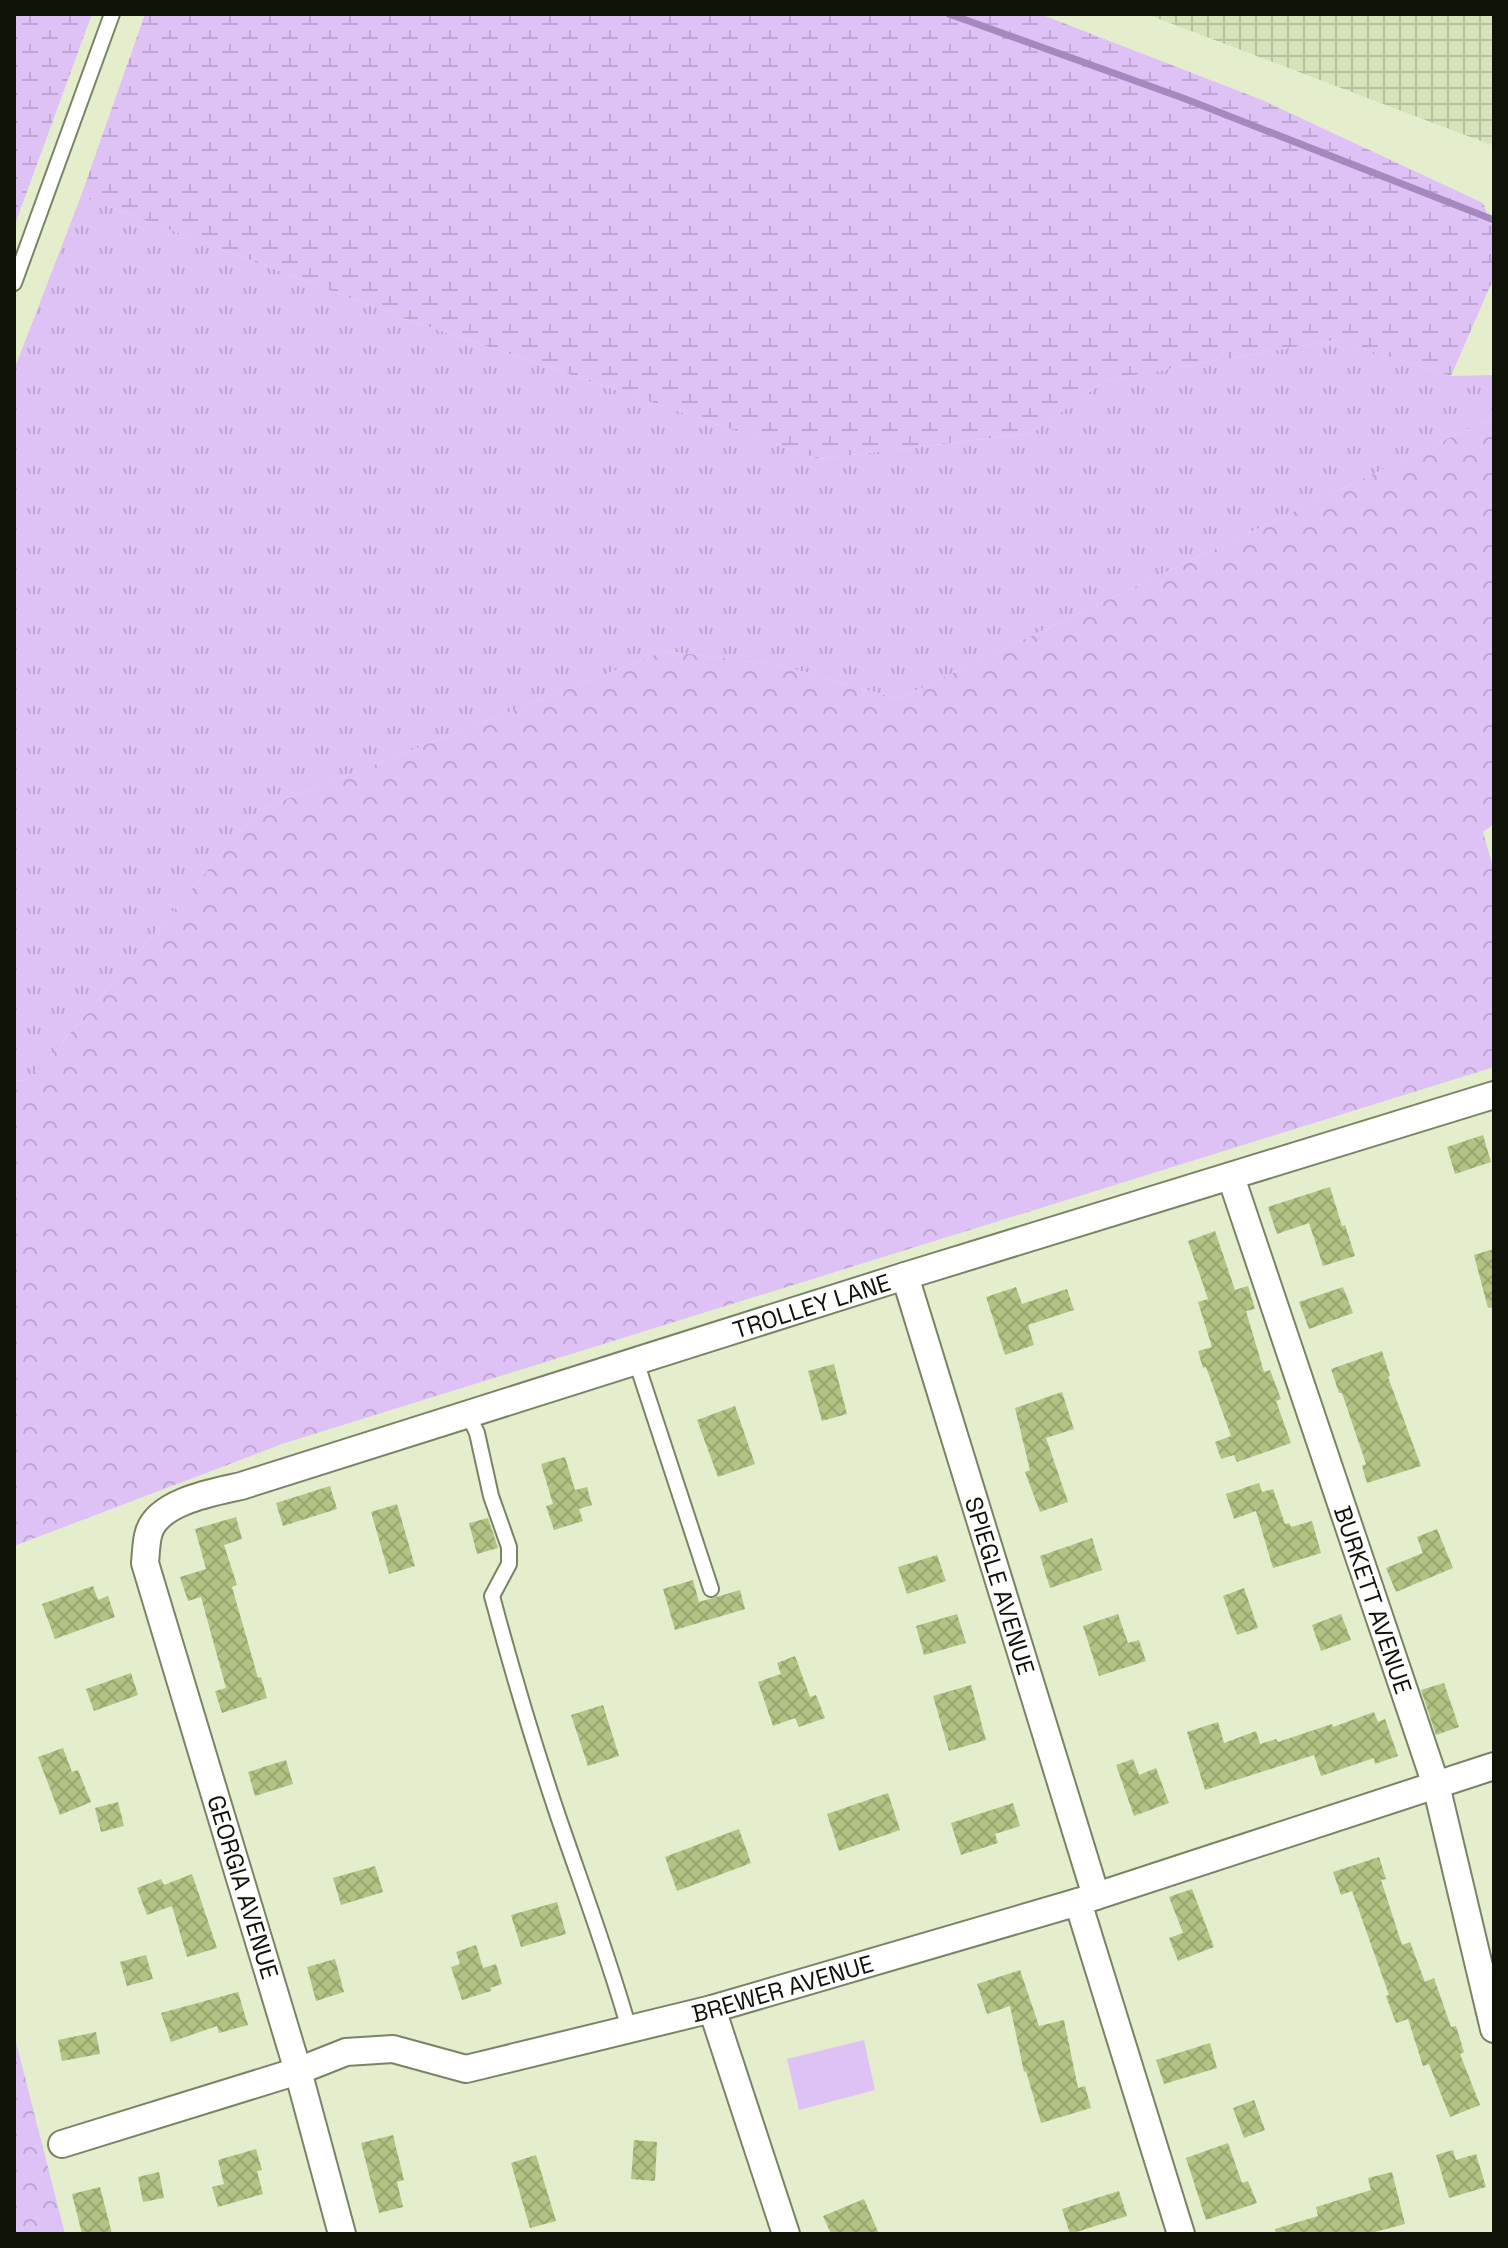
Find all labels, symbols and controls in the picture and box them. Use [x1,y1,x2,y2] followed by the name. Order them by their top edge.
[729,1266,894,1345] street label: TROLLEY LANE
[958,1493,1042,1678] street label: SPIEGLE AVENUE
[1327,1502,1420,1698] street label: BURKETT AVENUE
[200,1791,286,1983] street label: GEORGIA AVENUE
[688,1947,877,2029] street label: BREWER AVENUE

